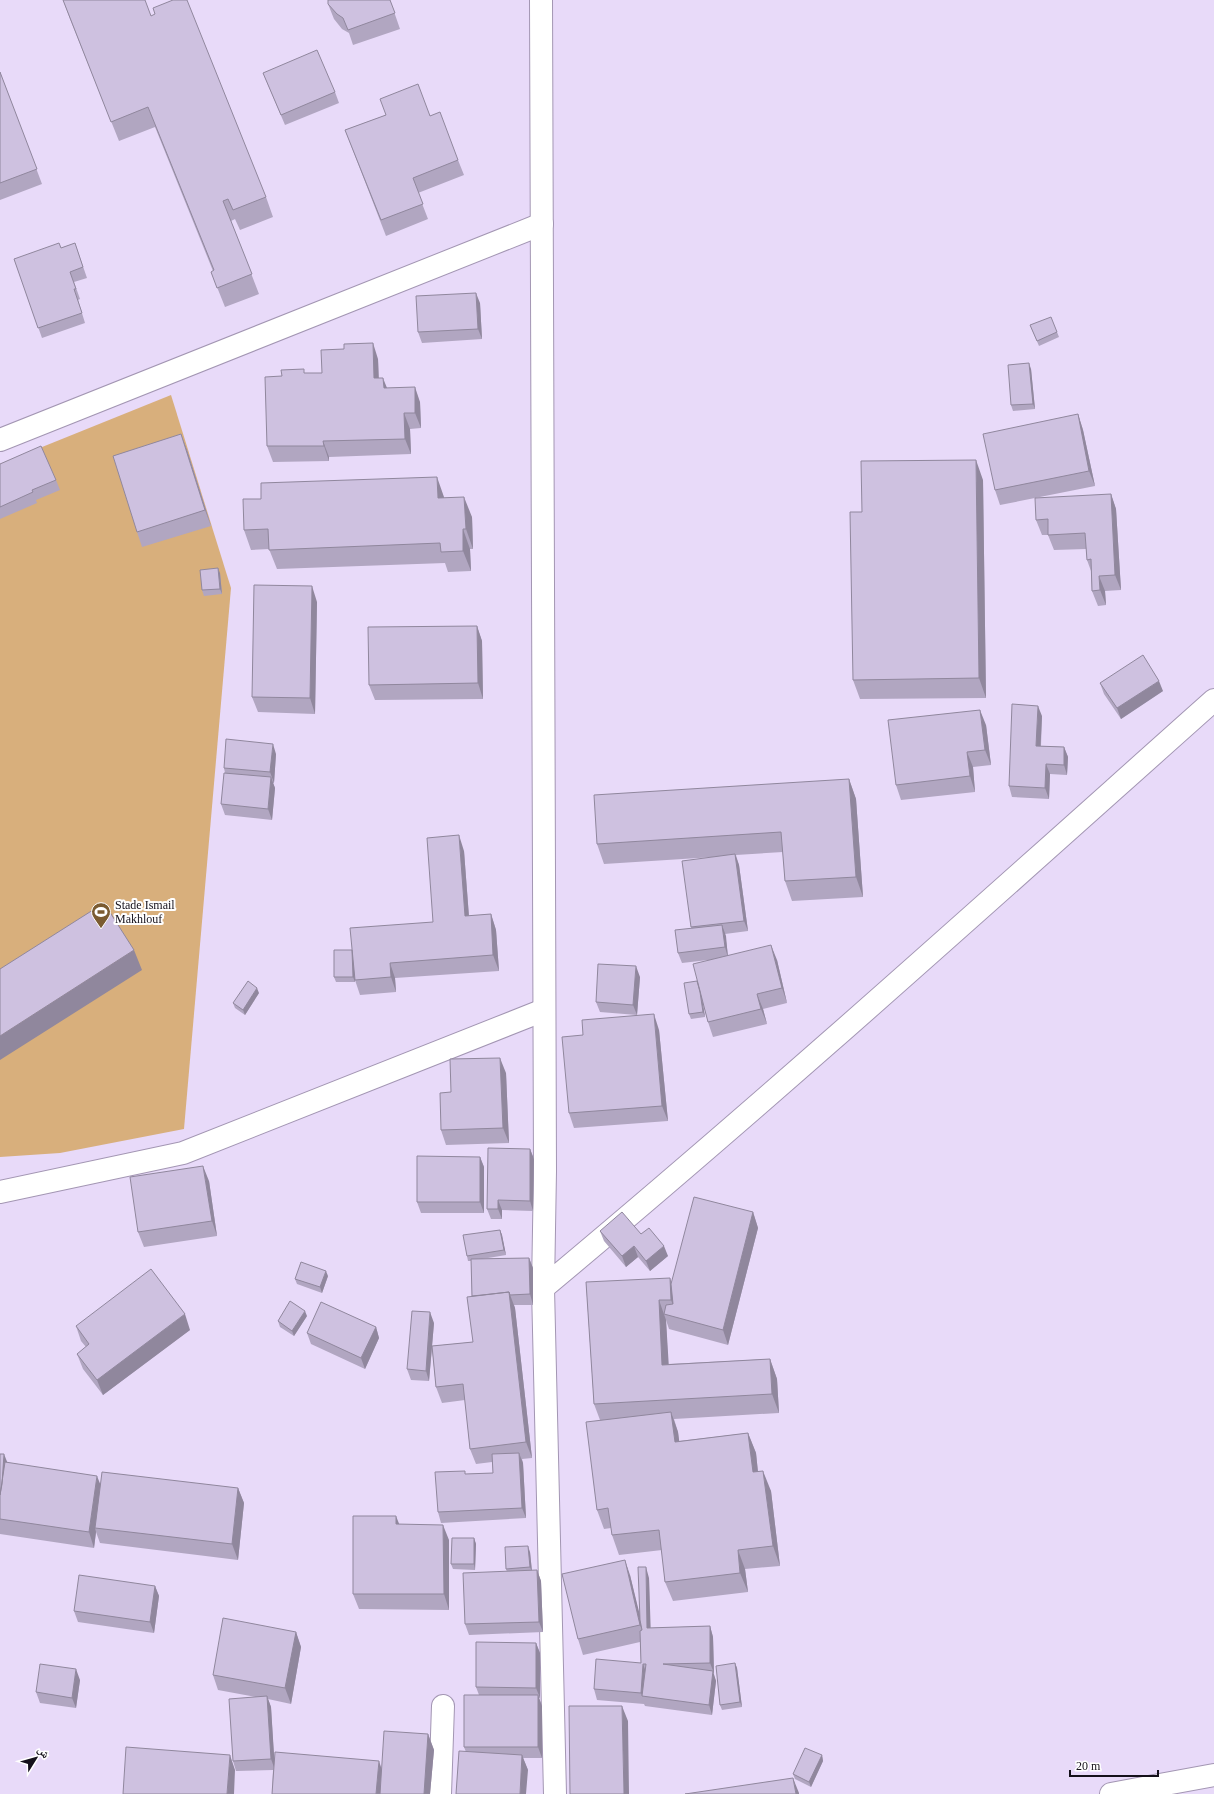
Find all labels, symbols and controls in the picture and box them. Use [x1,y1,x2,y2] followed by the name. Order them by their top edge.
[115,898,175,926] place label: Stade Ismail Makhlouf
[90,901,112,929] sports icon: Stade Ismail Makhlouf
[16,1738,56,1778] north arrow
[34,1744,52,1762] text: ش
[1070,1752,1158,1778] scale bar
[1076,1759,1101,1773] text: 20 m

